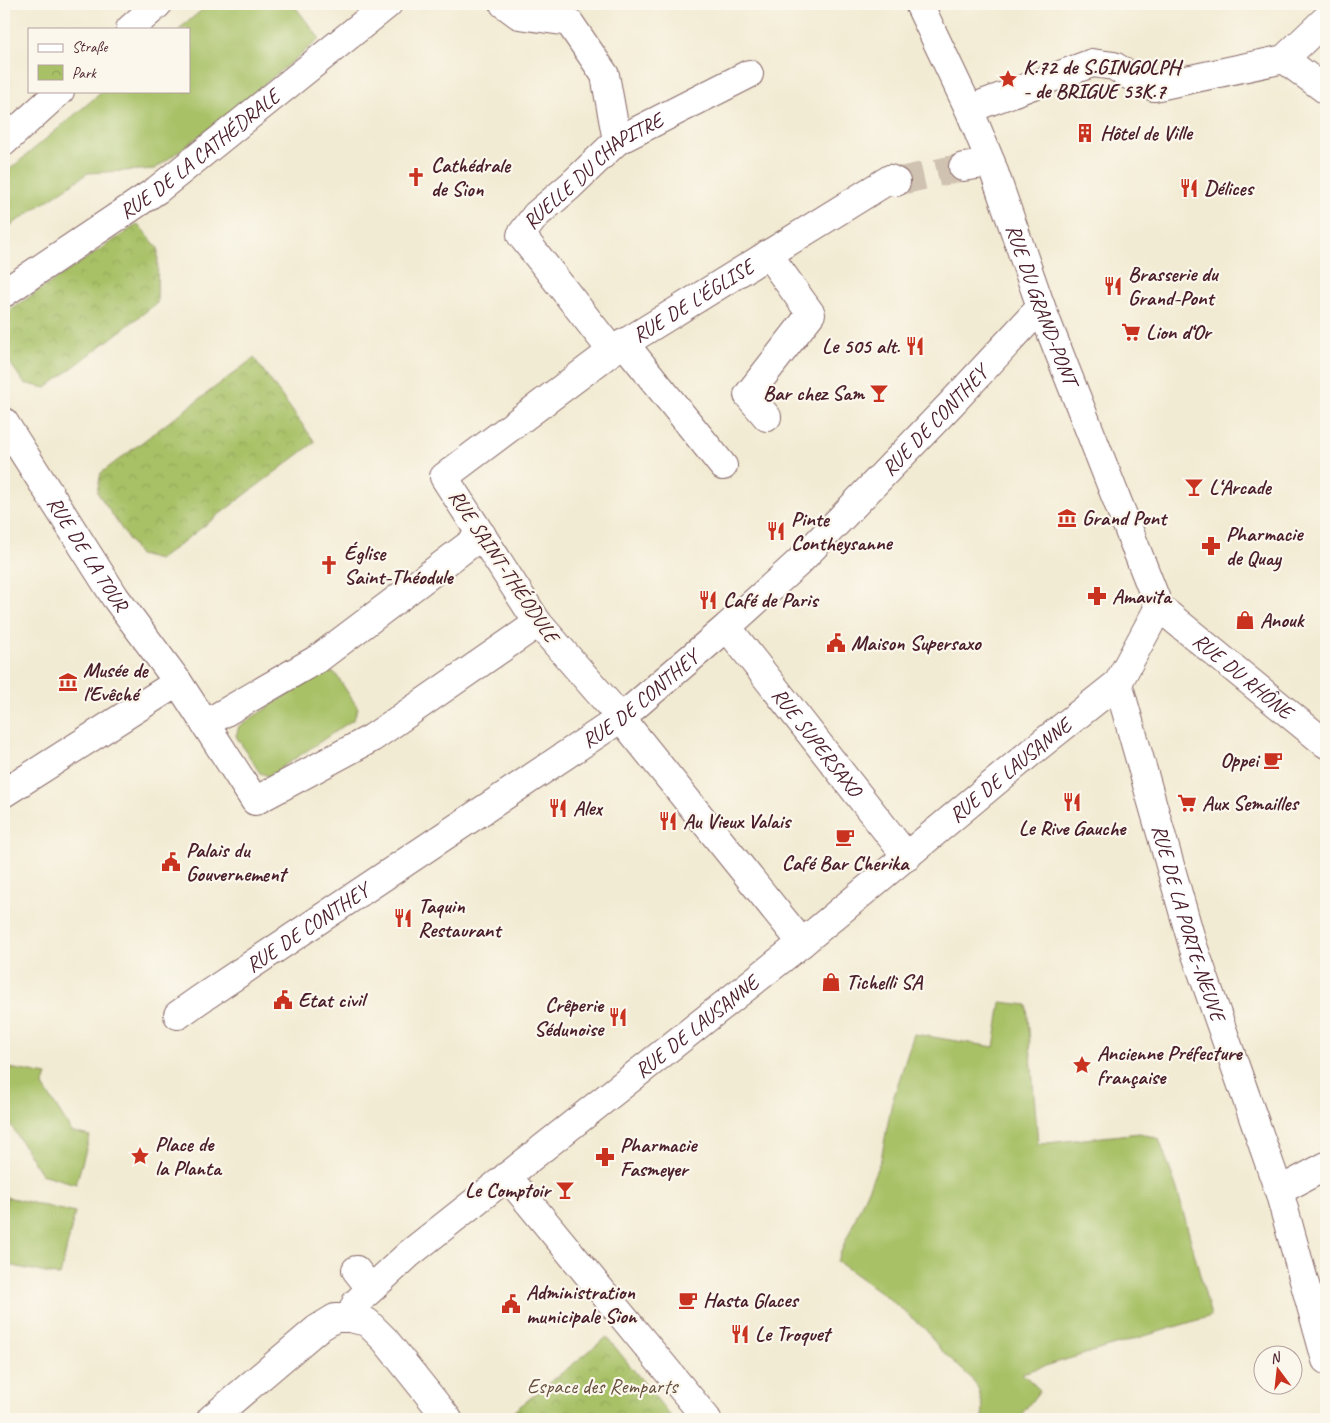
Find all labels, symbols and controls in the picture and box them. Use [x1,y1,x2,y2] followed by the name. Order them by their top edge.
[28,28,190,92] legend
[72,38,108,57] text: Straße
[1023,54,1184,104] place label: K.72 de S.GINGOLPH - de BRIGUE 53K.7
[72,64,97,83] text: Park
[997,68,1019,90] place icon: K.72 de S.GINGOLPH - de BRIGUE 53K.7
[114,82,287,225] street label: RUE DE LA CATHÉDRALE
[517,106,670,234] street label: RUELLE DU CHAPITRE
[1100,120,1194,146] place label: Hôtel de Ville
[1074,122,1096,144] building icon: Hôtel de Ville
[431,152,512,202] place label: Cathédrale de Sion
[405,166,427,188] church icon: Cathédrale de Sion
[1204,175,1256,201] place label: Délices
[1178,177,1200,199] restaurant icon: Délices
[1000,221,1085,394] street label: RUE DU GRAND-PONT
[628,252,761,348] street label: RUE DE L'ÉGLISE
[1128,261,1220,311] place label: Brasserie du Grand-Pont
[1102,275,1124,297] restaurant icon: Brasserie du Grand-Pont
[1146,319,1213,345] place label: Lion d‘Or
[1120,321,1142,343] supermarket icon: Lion d‘Or
[822,333,901,359] place label: Le 505 alt.
[904,335,926,357] restaurant icon: Le 505 alt.
[876,357,996,481] street label: RUE DE CONTHEY
[763,380,865,406] place label: Bar chez Sam
[868,382,890,404] bar icon: Bar chez Sam
[1209,474,1273,500] place label: L‘Arcade
[1183,476,1205,498] bar icon: L‘Arcade
[443,485,566,649] street label: RUE SAINT-THÉODULE
[42,491,135,618] street label: RUE DE LA TOUR
[1082,505,1169,531] place label: Grand Pont
[791,506,894,556] place label: Pinte Contheysanne
[1056,507,1078,529] museum icon: Grand Pont
[765,520,787,542] restaurant icon: Pinte Contheysanne
[1226,521,1304,572] place label: Pharmacie de Quay
[1200,535,1222,557] pharmacy icon: Pharmacie de Quay
[344,540,454,590] place label: Église Saint-Théodule
[318,554,340,576] church icon: Église Saint-Théodule
[1112,583,1173,609] place label: Amavita
[1086,585,1108,607] pharmacy icon: Amavita
[723,587,820,613] place label: Café de Paris
[697,589,719,611] restaurant icon: Café de Paris
[1260,607,1306,633] place label: Anouk
[1234,609,1256,631] shop icon: Anouk
[1188,627,1300,726] street label: RUE DU RHÔNE
[851,630,982,656] place label: Maison Supersaxo
[825,632,847,654] public building icon: Maison Supersaxo
[577,642,707,754] street label: RUE DE CONTHEY
[83,657,150,707] place label: Musée de l'Evêché
[57,671,79,693] museum icon: Musée de l'Evêché
[766,682,869,804] street label: RUE SUPERSAXO
[944,711,1079,828] street label: RUE DE LAUSANNE
[1220,747,1261,773] place label: Oppei
[1262,749,1284,771] cafe icon: Oppei
[1202,790,1300,816] place label: Aux Semailles
[1061,791,1083,813] restaurant icon: Le Rive Gauche
[1176,792,1198,814] supermarket icon: Aux Semailles
[573,795,603,821] place label: Alex
[547,797,569,819] restaurant icon: Alex
[683,808,793,834] place label: Au Vieux Valais
[657,810,679,832] restaurant icon: Au Vieux Valais
[1019,815,1127,841] place label: Le Rive Gauche
[1146,822,1232,1027] street label: RUE DE LA PORTE-NEUVE
[834,826,856,848] cafe icon: Café Bar Cherika
[186,837,289,887] place label: Palais du Gouvernement
[782,850,910,876] place label: Café Bar Cherika
[160,851,182,873] public building icon: Palais du Gouvernement
[241,875,377,978] street label: RUE DE CONTHEY
[418,893,503,943] place label: Taquin Restaurant
[392,907,414,929] restaurant icon: Taquin Restaurant
[629,968,766,1083] street label: RUE DE LAUSANNE
[846,969,923,995] place label: Tichelli SA
[820,971,842,993] shop icon: Tichelli SA
[298,987,369,1013] place label: Etat civil
[272,989,294,1011] public building icon: Etat civil
[534,992,605,1042] place label: Crêperie Sédunoise
[607,1006,629,1028] restaurant icon: Crêperie Sédunoise
[1097,1040,1244,1090] place label: Ancienne Préfecture française
[1071,1054,1093,1076] place icon: Ancienne Préfecture française
[155,1131,223,1181] place label: Place de la Planta
[620,1132,698,1182] place label: Pharmacie Fasmeyer
[129,1145,151,1167] place icon: Place de la Planta
[594,1146,616,1168] pharmacy icon: Pharmacie Fasmeyer
[465,1177,552,1203] place label: Le Comptoir
[554,1179,576,1201] bar icon: Le Comptoir
[526,1279,638,1329] place label: Administration municipale Sion
[703,1287,800,1313] place label: Hasta Glaces
[677,1289,699,1311] cafe icon: Hasta Glaces
[500,1293,522,1315] public building icon: Administration municipale Sion
[755,1321,832,1347] place label: Le Troquet
[729,1323,751,1345] restaurant icon: Le Troquet
[1252,1346,1302,1396] north arrow
[1268,1348,1283,1367] text: N
[527,1373,679,1399] park label: Espace des Remparts

